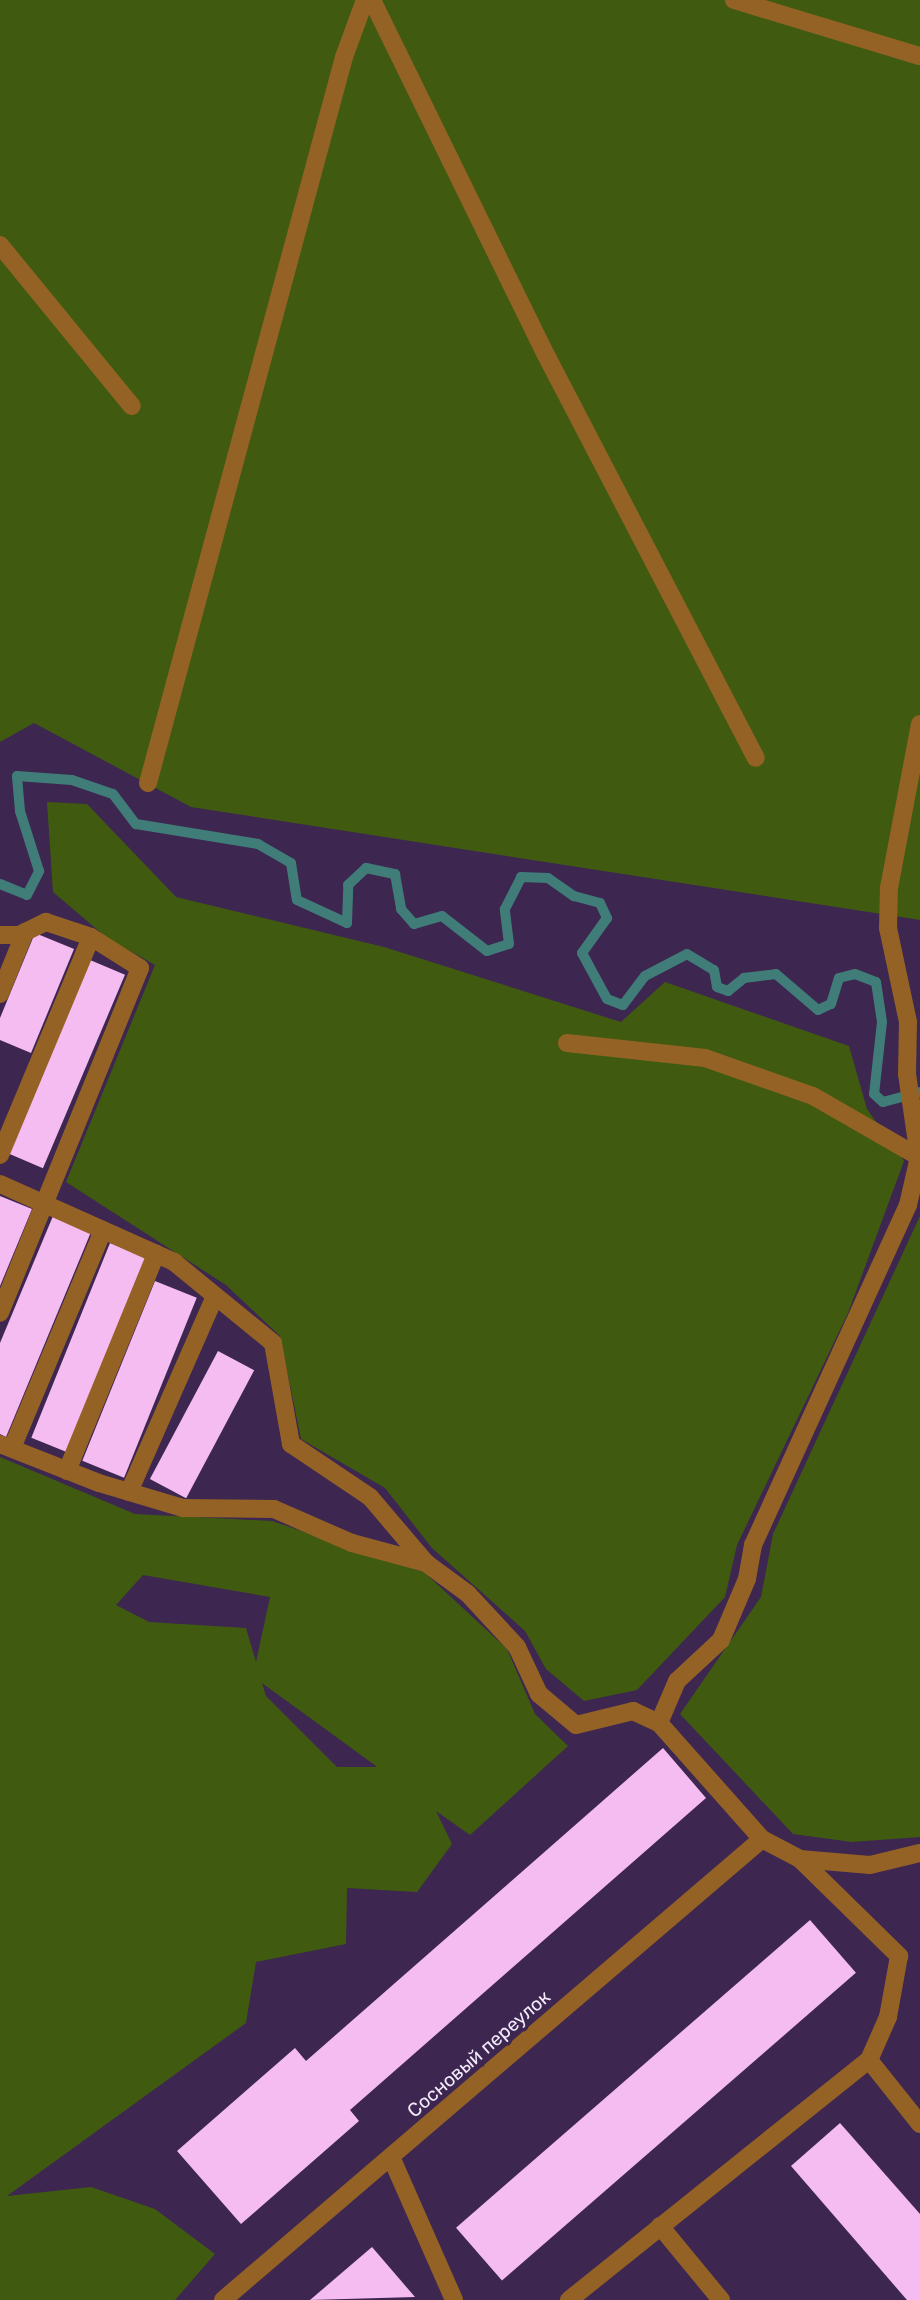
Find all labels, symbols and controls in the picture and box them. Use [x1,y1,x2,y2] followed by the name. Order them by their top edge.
[403,1986,555,2122] street label: Сосновый переулок

